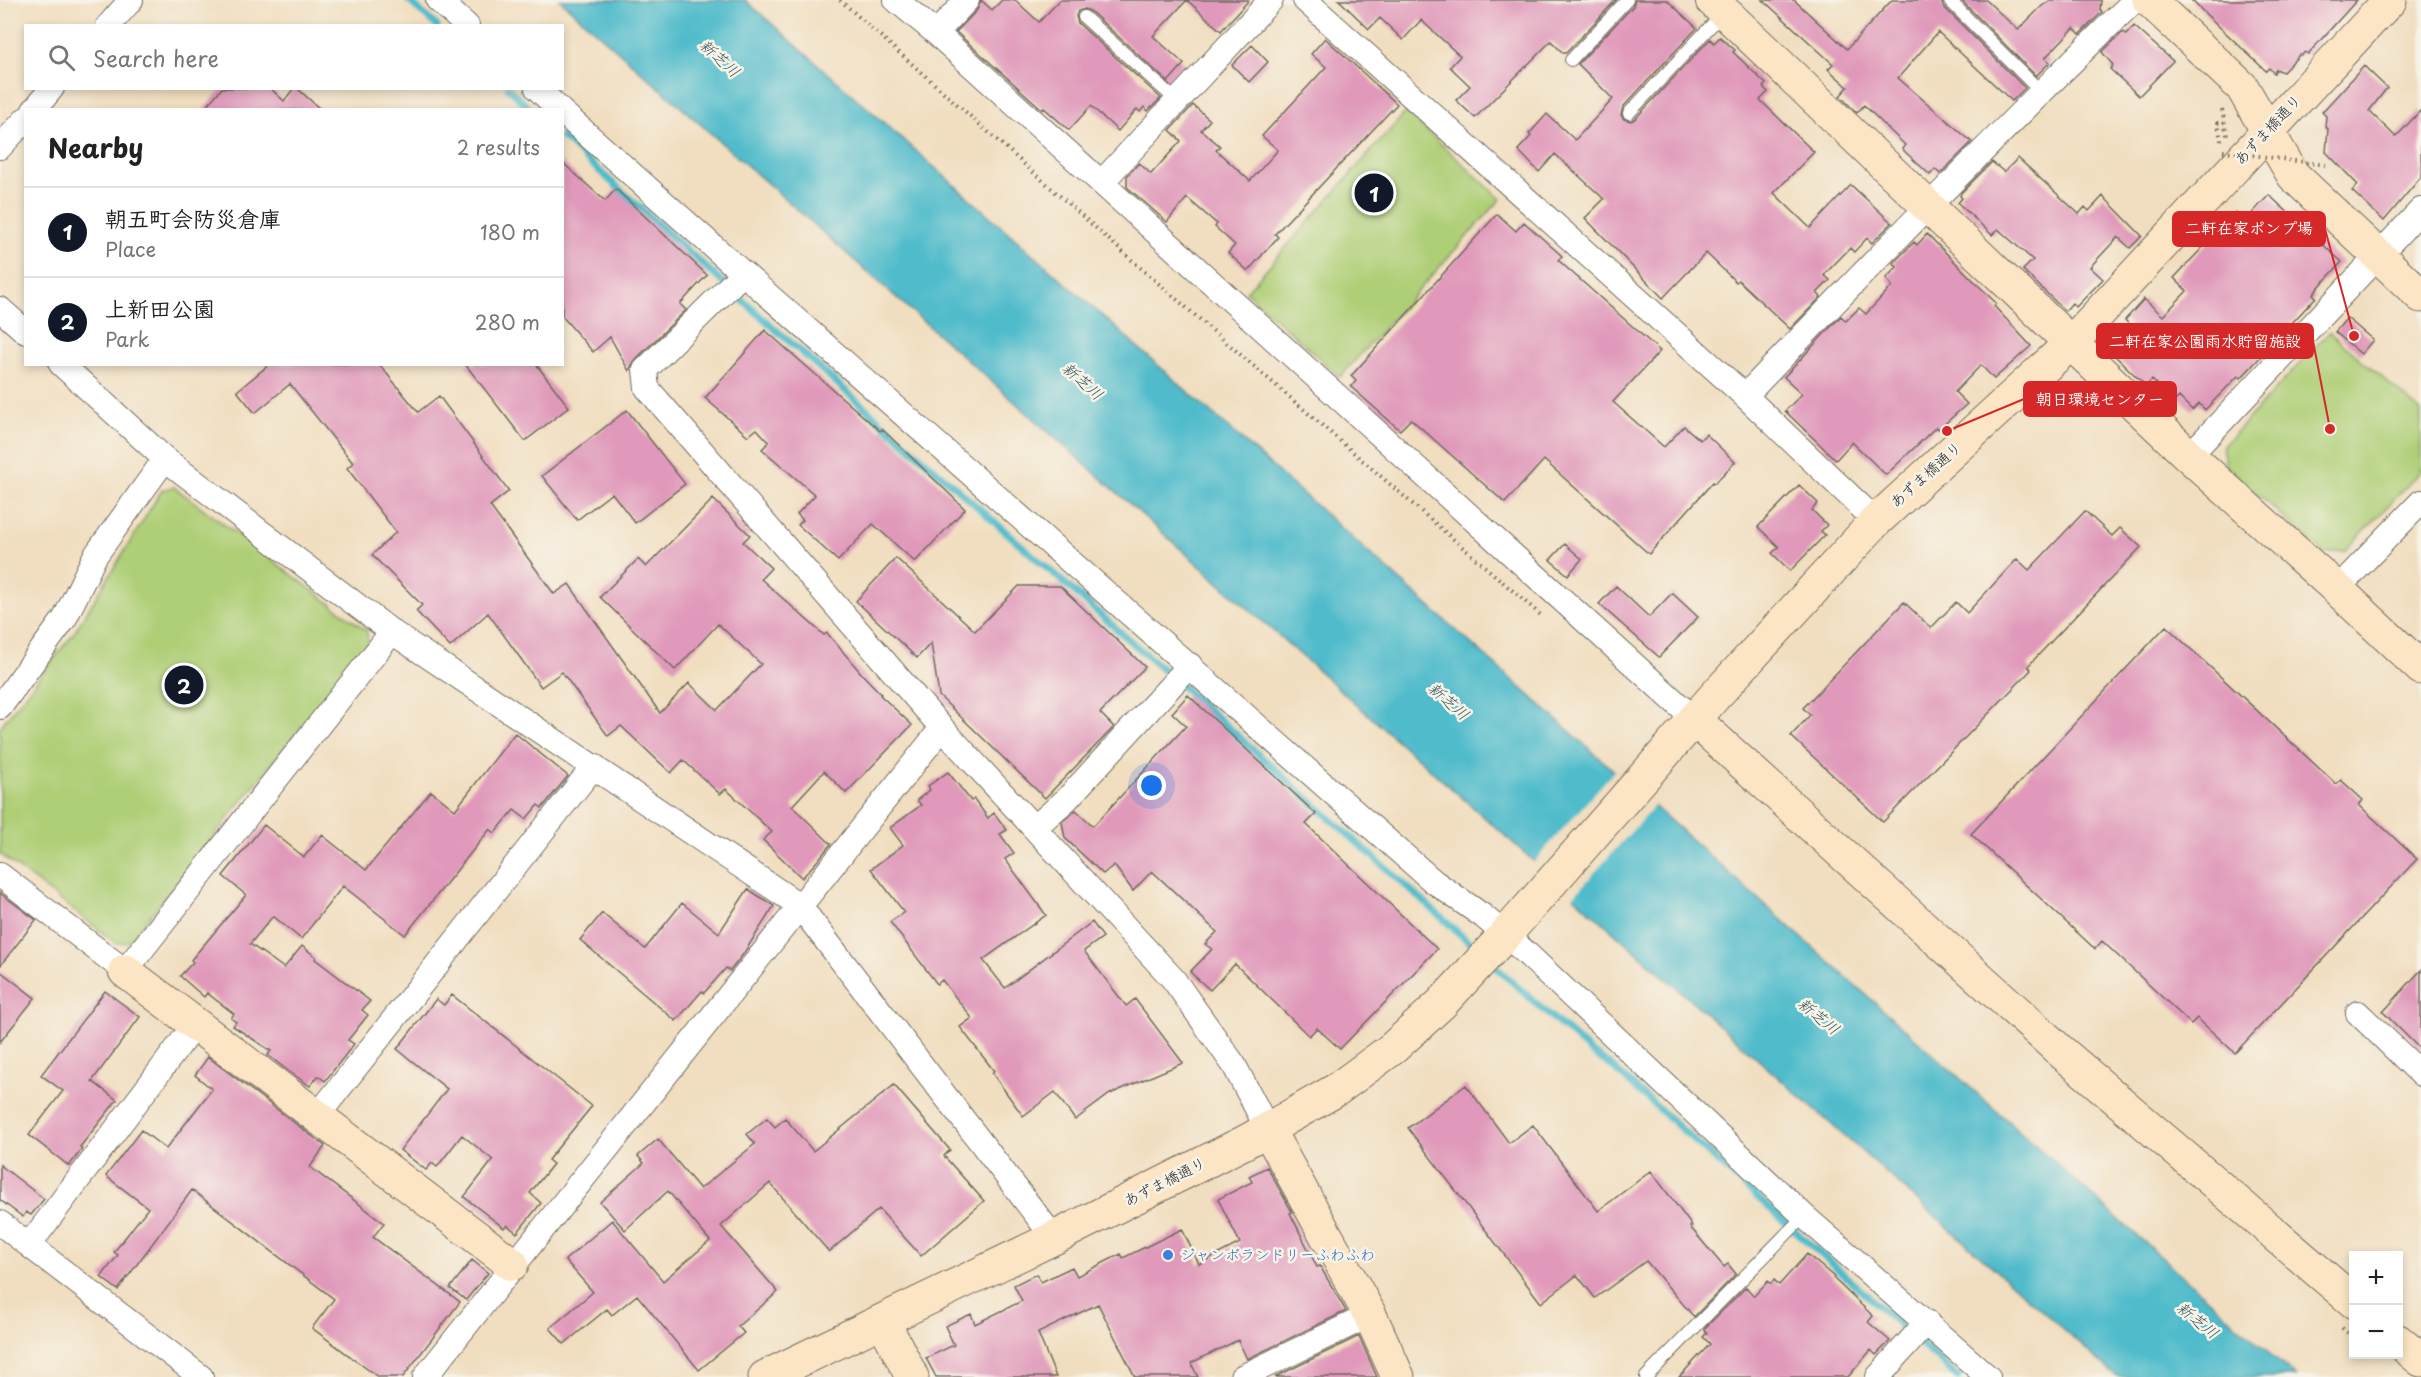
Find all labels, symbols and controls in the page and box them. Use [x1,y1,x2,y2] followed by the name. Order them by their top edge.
[24,24,564,90] search box
[695,32,747,82] water label: 新芝川
[45,41,78,74] icon: search
[93,41,219,74] text: Search here
[2228,88,2306,170] street label: あずま橋通り
[48,128,143,167] text: Nearby
[457,132,540,162] text: 2 results
[1354,170,1394,216] pin: 1
[105,201,281,234] text: 朝五町会防災倉庫
[2173,212,2325,246] callout: 二軒在家ポンプ場
[2185,215,2313,239] text: 二軒在家ポンプ場
[63,217,72,247] text: 1
[480,217,540,247] text: 180 m
[105,234,156,264] text: Place
[105,291,215,324] text: 上新田公園
[60,307,75,337] text: 2
[475,307,540,337] text: 280 m
[105,324,150,354] text: Park
[2097,324,2313,358] callout: 二軒在家公園雨水貯留施設
[2109,328,2301,352] text: 二軒在家公園雨水貯留施設
[1058,355,1110,405] water label: 新芝川
[2024,382,2176,416] callout: 朝日環境センター
[2036,386,2164,410] text: 朝日環境センター
[1884,435,1966,512] street label: あずま橋通り
[164,662,204,708] pin: 2
[1424,675,1476,725] water label: 新芝川
[1137,771,1166,800] your location
[1793,991,1846,1040] water label: 新芝川
[1119,1150,1210,1211] street label: あずま橋通り
[1180,1242,1375,1265] place label: ジャンボランドリーふわふわ
[1161,1248,1175,1262] marker: ジャンボランドリーふわふわ
[2349,1251,2403,1359] map controls
[2349,1251,2403,1305] button: +
[2172,1295,2225,1344] water label: 新芝川
[2349,1305,2403,1359] button: −

